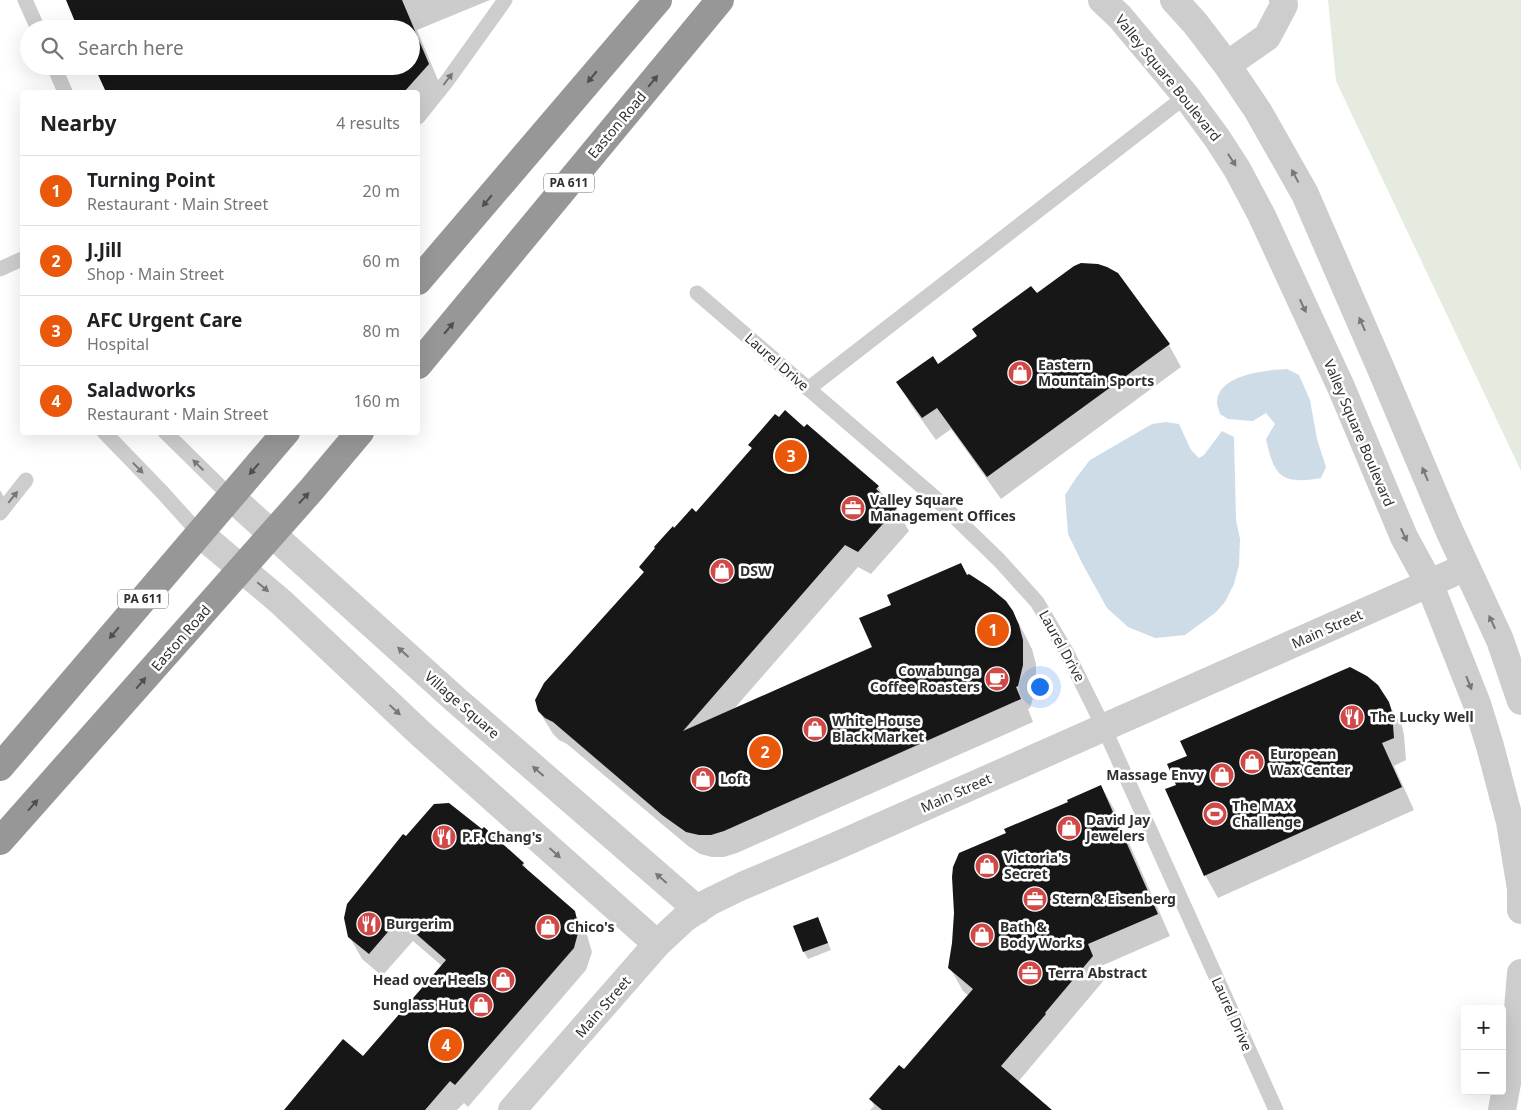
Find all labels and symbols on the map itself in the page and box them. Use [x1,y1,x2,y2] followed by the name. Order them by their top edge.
[1111,10,1225,145] street label: Valley Square Boulevard
[587,70,598,83] one-way arrow
[443,73,454,86] one-way arrow
[648,75,659,88] one-way arrow
[583,87,650,162] street label: Easton Road
[1227,153,1237,167] one-way arrow
[1291,169,1299,183] one-way arrow
[544,174,594,192] road number: PA 611
[481,194,493,206] one-way arrow
[1300,299,1308,313] one-way arrow
[1357,317,1365,331] one-way arrow
[443,322,455,334] one-way arrow
[741,328,813,395] street label: Laurel Drive
[1038,355,1154,390] place label: Eastern Mountain Sports
[1320,356,1399,509] street label: Valley Square Boulevard
[1007,360,1033,386] shop icon: Eastern Mountain Sports
[775,437,807,475] pin: 3
[192,459,204,471] one-way arrow
[132,461,144,473] one-way arrow
[249,463,260,476] one-way arrow
[1421,467,1429,481] one-way arrow
[8,490,19,503] one-way arrow
[870,490,1016,525] place label: Valley Square Management Offices
[298,492,310,504] one-way arrow
[840,495,866,521] office icon: Valley Square Management Offices
[1400,528,1408,542] one-way arrow
[709,558,735,584] shop icon: DSW
[740,561,772,580] place label: DSW
[256,582,269,593] one-way arrow
[118,590,168,608] road number: PA 611
[147,601,215,675] street label: Easton Road
[1288,605,1365,653] street label: Main Street
[1035,607,1090,685] street label: Laurel Drive
[977,611,1009,649] pin: 1
[1488,615,1496,629] one-way arrow
[109,626,120,639] one-way arrow
[397,646,409,658] one-way arrow
[870,661,980,696] place label: Cowabunga Coffee Roasters
[984,666,1010,692] cafe icon: Cowabunga Coffee Roasters
[421,667,504,743] street label: Village Square
[1027,674,1053,700] your location
[1465,676,1473,691] one-way arrow
[135,677,146,690] one-way arrow
[389,704,401,716] one-way arrow
[1339,704,1365,730] restaurant icon: The Lucky Well
[1370,707,1474,726] place label: The Lucky Well
[832,711,924,746] place label: White House Black Market
[802,716,828,742] shop icon: White House Black Market
[749,733,781,771] pin: 2
[1270,744,1351,779] place label: European Wax Center
[1239,749,1265,775] shop icon: European Wax Center
[1209,762,1235,788] shop icon: Massage Envy
[1106,765,1204,784] place label: Massage Envy
[531,766,544,777] one-way arrow
[690,766,716,792] shop icon: Loft
[720,769,748,788] place label: Loft
[917,769,994,817] street label: Main Street
[1232,796,1301,831] place label: The MAX Challenge
[27,798,38,811] one-way arrow
[1202,801,1228,827] sports icon: The MAX Challenge
[1084,810,1150,845] place label: David Jay Jewelers
[1056,815,1082,841] shop icon: David Jay Jewelers
[431,824,457,850] restaurant icon: P.F. Chang's
[462,827,542,846] place label: P.F. Chang's
[549,847,561,859] one-way arrow
[1004,848,1068,883] place label: Victoria's Secret
[974,853,1000,879] shop icon: Victoria's Secret
[654,872,667,883] one-way arrow
[1022,886,1048,912] office icon: Stern & Eisenberg
[1052,889,1176,908] place label: Stern & Eisenberg
[356,911,382,937] restaurant icon: Burgerim
[386,914,452,933] place label: Burgerim
[535,914,561,940] shop icon: Chico's
[566,917,614,936] place label: Chico's
[1000,917,1083,952] place label: Bath & Body Works
[969,922,995,948] shop icon: Bath & Body Works
[1017,960,1043,986] office icon: Terra Abstract
[1048,963,1147,982] place label: Terra Abstract
[490,967,516,993] shop icon: Head over Heels
[373,970,486,989] place label: Head over Heels
[571,972,635,1041] street label: Main Street
[1208,974,1257,1054] street label: Laurel Drive
[468,992,494,1018] shop icon: Sunglass Hut
[373,995,464,1014] place label: Sunglass Hut
[430,1026,462,1064] pin: 4

